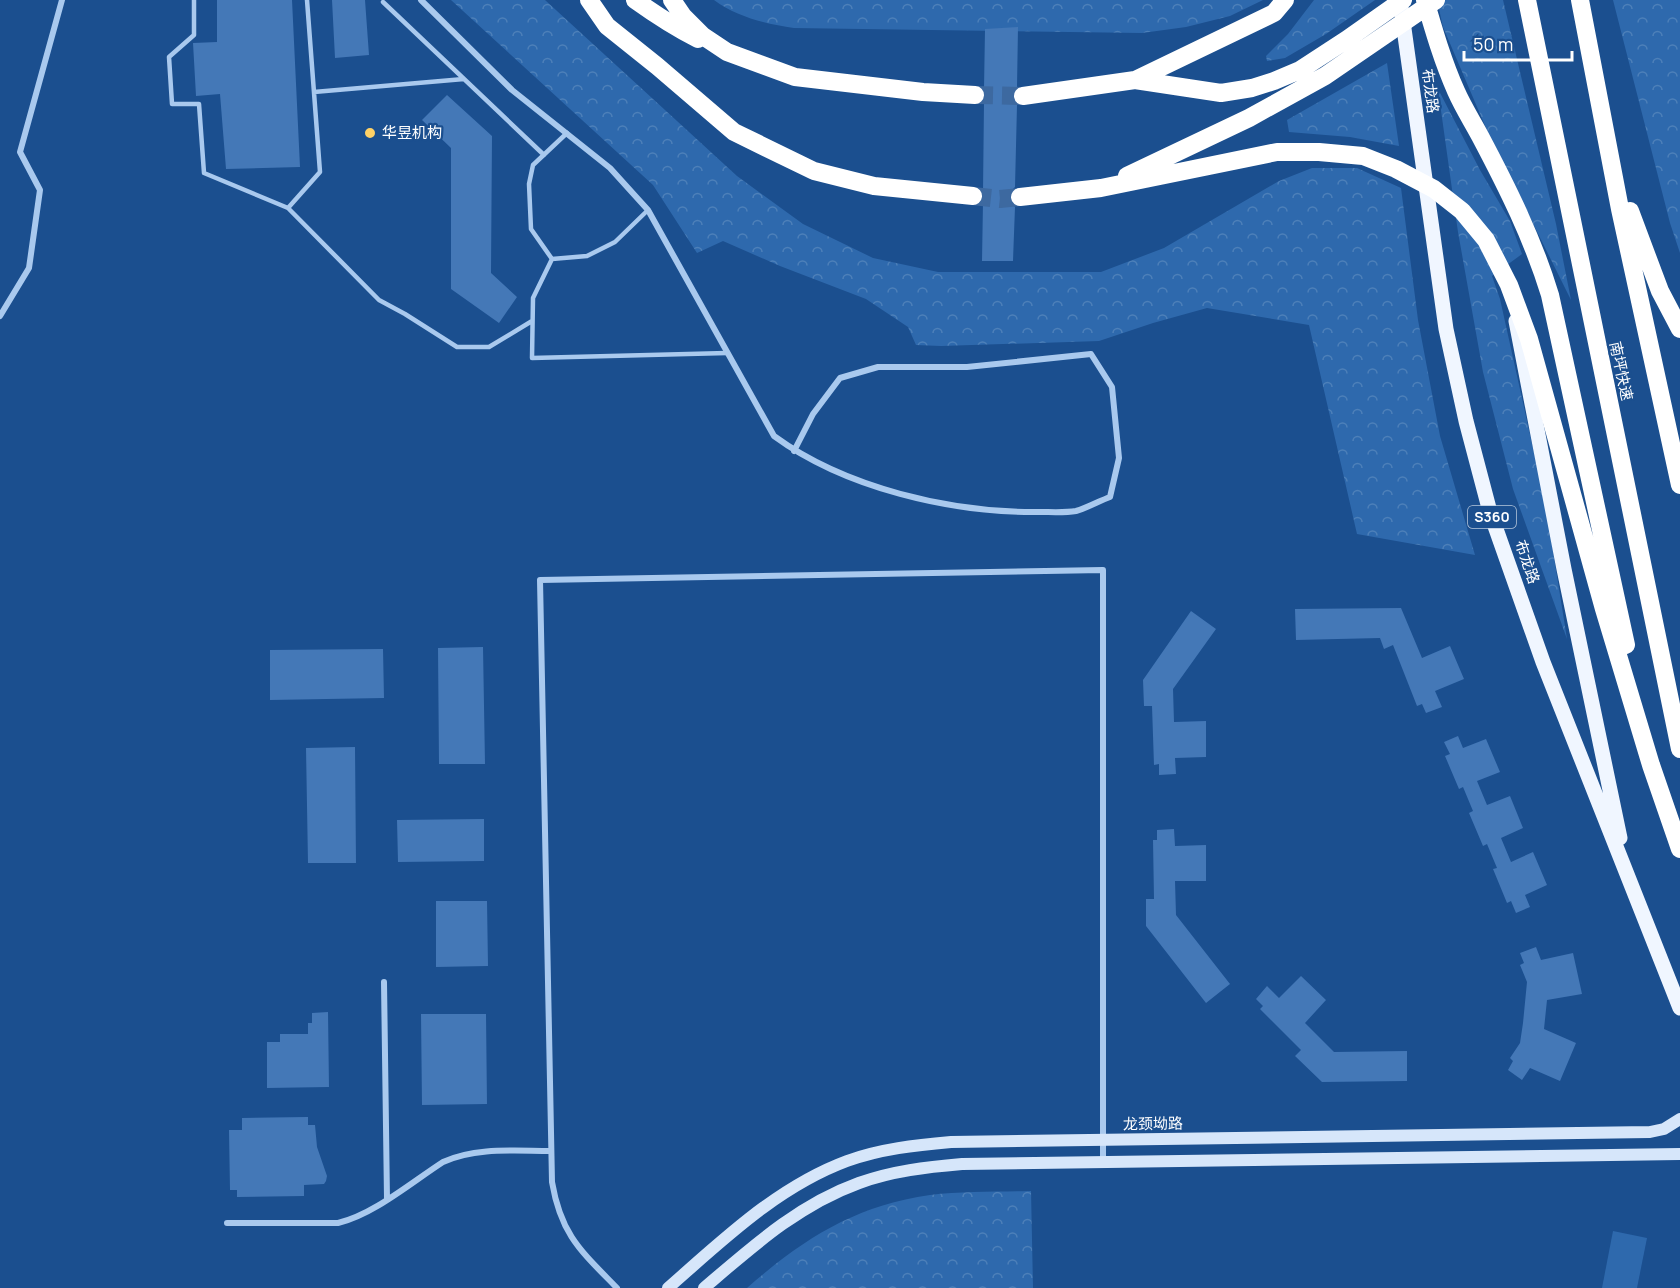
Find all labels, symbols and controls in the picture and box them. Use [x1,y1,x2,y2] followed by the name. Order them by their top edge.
[1464,24,1572,62] scale bar
[1473,32,1513,56] text: 50 m
[1417,67,1444,115] street label: 布龙路
[382,122,442,143] place label: 华昱机构
[363,126,377,140] marker: 华昱机构
[1605,339,1638,402] street label: 南坪快速
[1468,506,1516,528] road number: S360
[1510,537,1545,587] street label: 布龙路
[1123,1112,1183,1135] street label: 龙颈坳路

